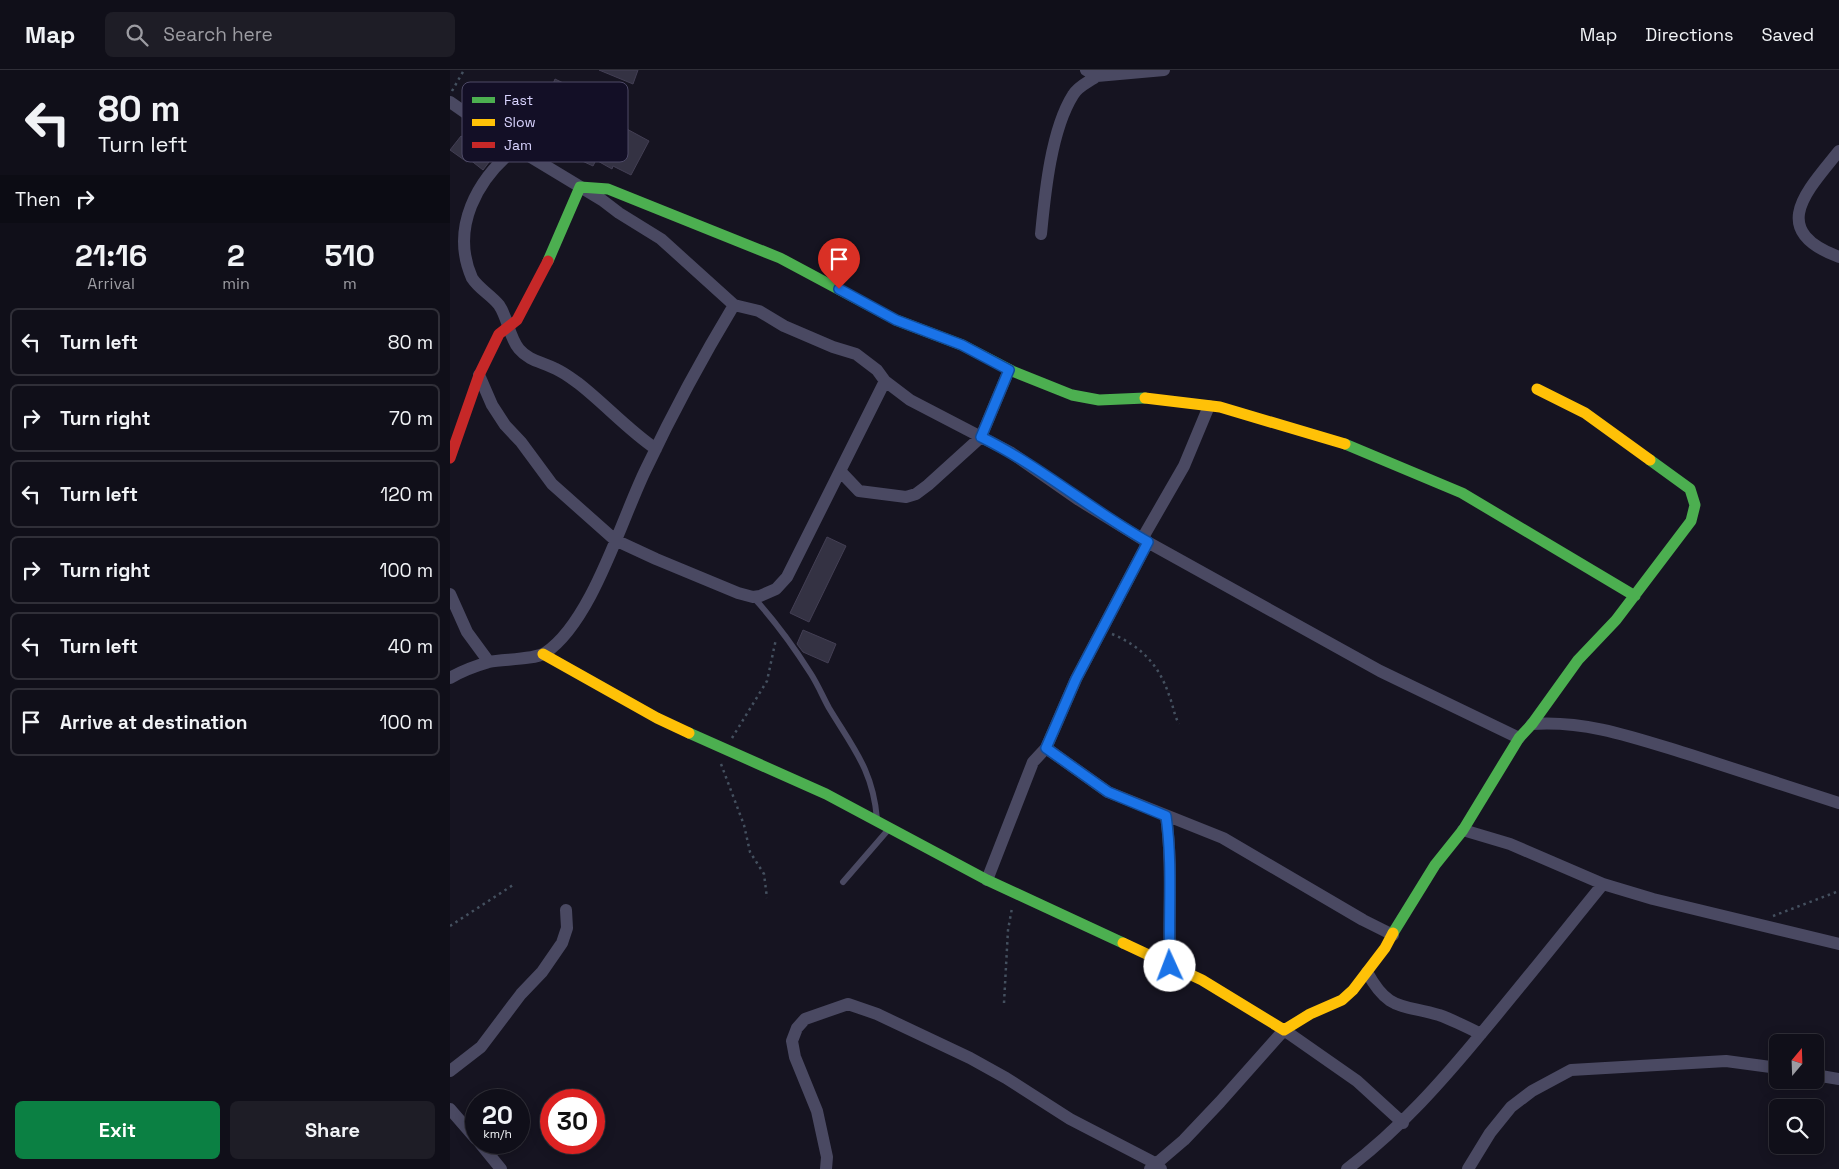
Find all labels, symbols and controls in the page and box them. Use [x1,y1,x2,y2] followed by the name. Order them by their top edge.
[105,12,455,57] search box
[25,19,75,50] text: Map
[123,21,151,49] icon: search
[163,22,273,47] text: Search here
[1580,23,1617,46] text: Map
[1645,23,1734,46] text: Directions
[1762,23,1814,46] text: Saved
[462,82,628,162] legend
[98,87,180,131] text: 80 m
[15,90,80,155] icon: left
[504,91,533,109] text: Fast
[504,113,536,131] text: Slow
[98,130,188,158] text: Turn left
[504,136,532,154] text: Jam
[71,185,99,213] icon: right
[15,187,61,212] text: Then
[75,236,147,275] text: 21:16
[227,236,245,275] text: 2
[325,236,375,275] text: 510
[818,238,860,289] pin
[825,245,853,273] icon: arrive
[87,273,135,294] text: Arrival
[222,273,250,294] text: min
[343,273,357,294] text: m
[17,328,45,356] icon: left
[60,330,138,355] text: Turn left
[388,330,433,355] text: 80 m
[17,404,45,432] icon: right
[60,406,150,431] text: Turn right
[389,406,433,431] text: 70 m
[17,480,45,508] icon: left
[60,482,138,507] text: Turn left
[380,482,433,507] text: 120 m
[17,556,45,584] icon: right
[60,558,150,583] text: Turn right
[379,558,433,583] text: 100 m
[17,632,45,660] icon: left
[60,634,138,659] text: Turn left
[388,634,433,659] text: 40 m
[17,708,45,736] icon: arrive
[60,710,248,735] text: Arrive at destination
[379,710,433,735] text: 100 m
[1143,939,1195,991] position arrow
[1769,1034,1824,1089] north arrow
[1769,1034,1824,1154] map controls
[540,1089,605,1154] speed limit sign: 30
[482,1099,513,1131] text: 20
[1769,1099,1824,1154] button: search
[15,1101,220,1159] button: Exit
[230,1101,435,1159] button: Share
[483,1126,512,1142] text: km/h

